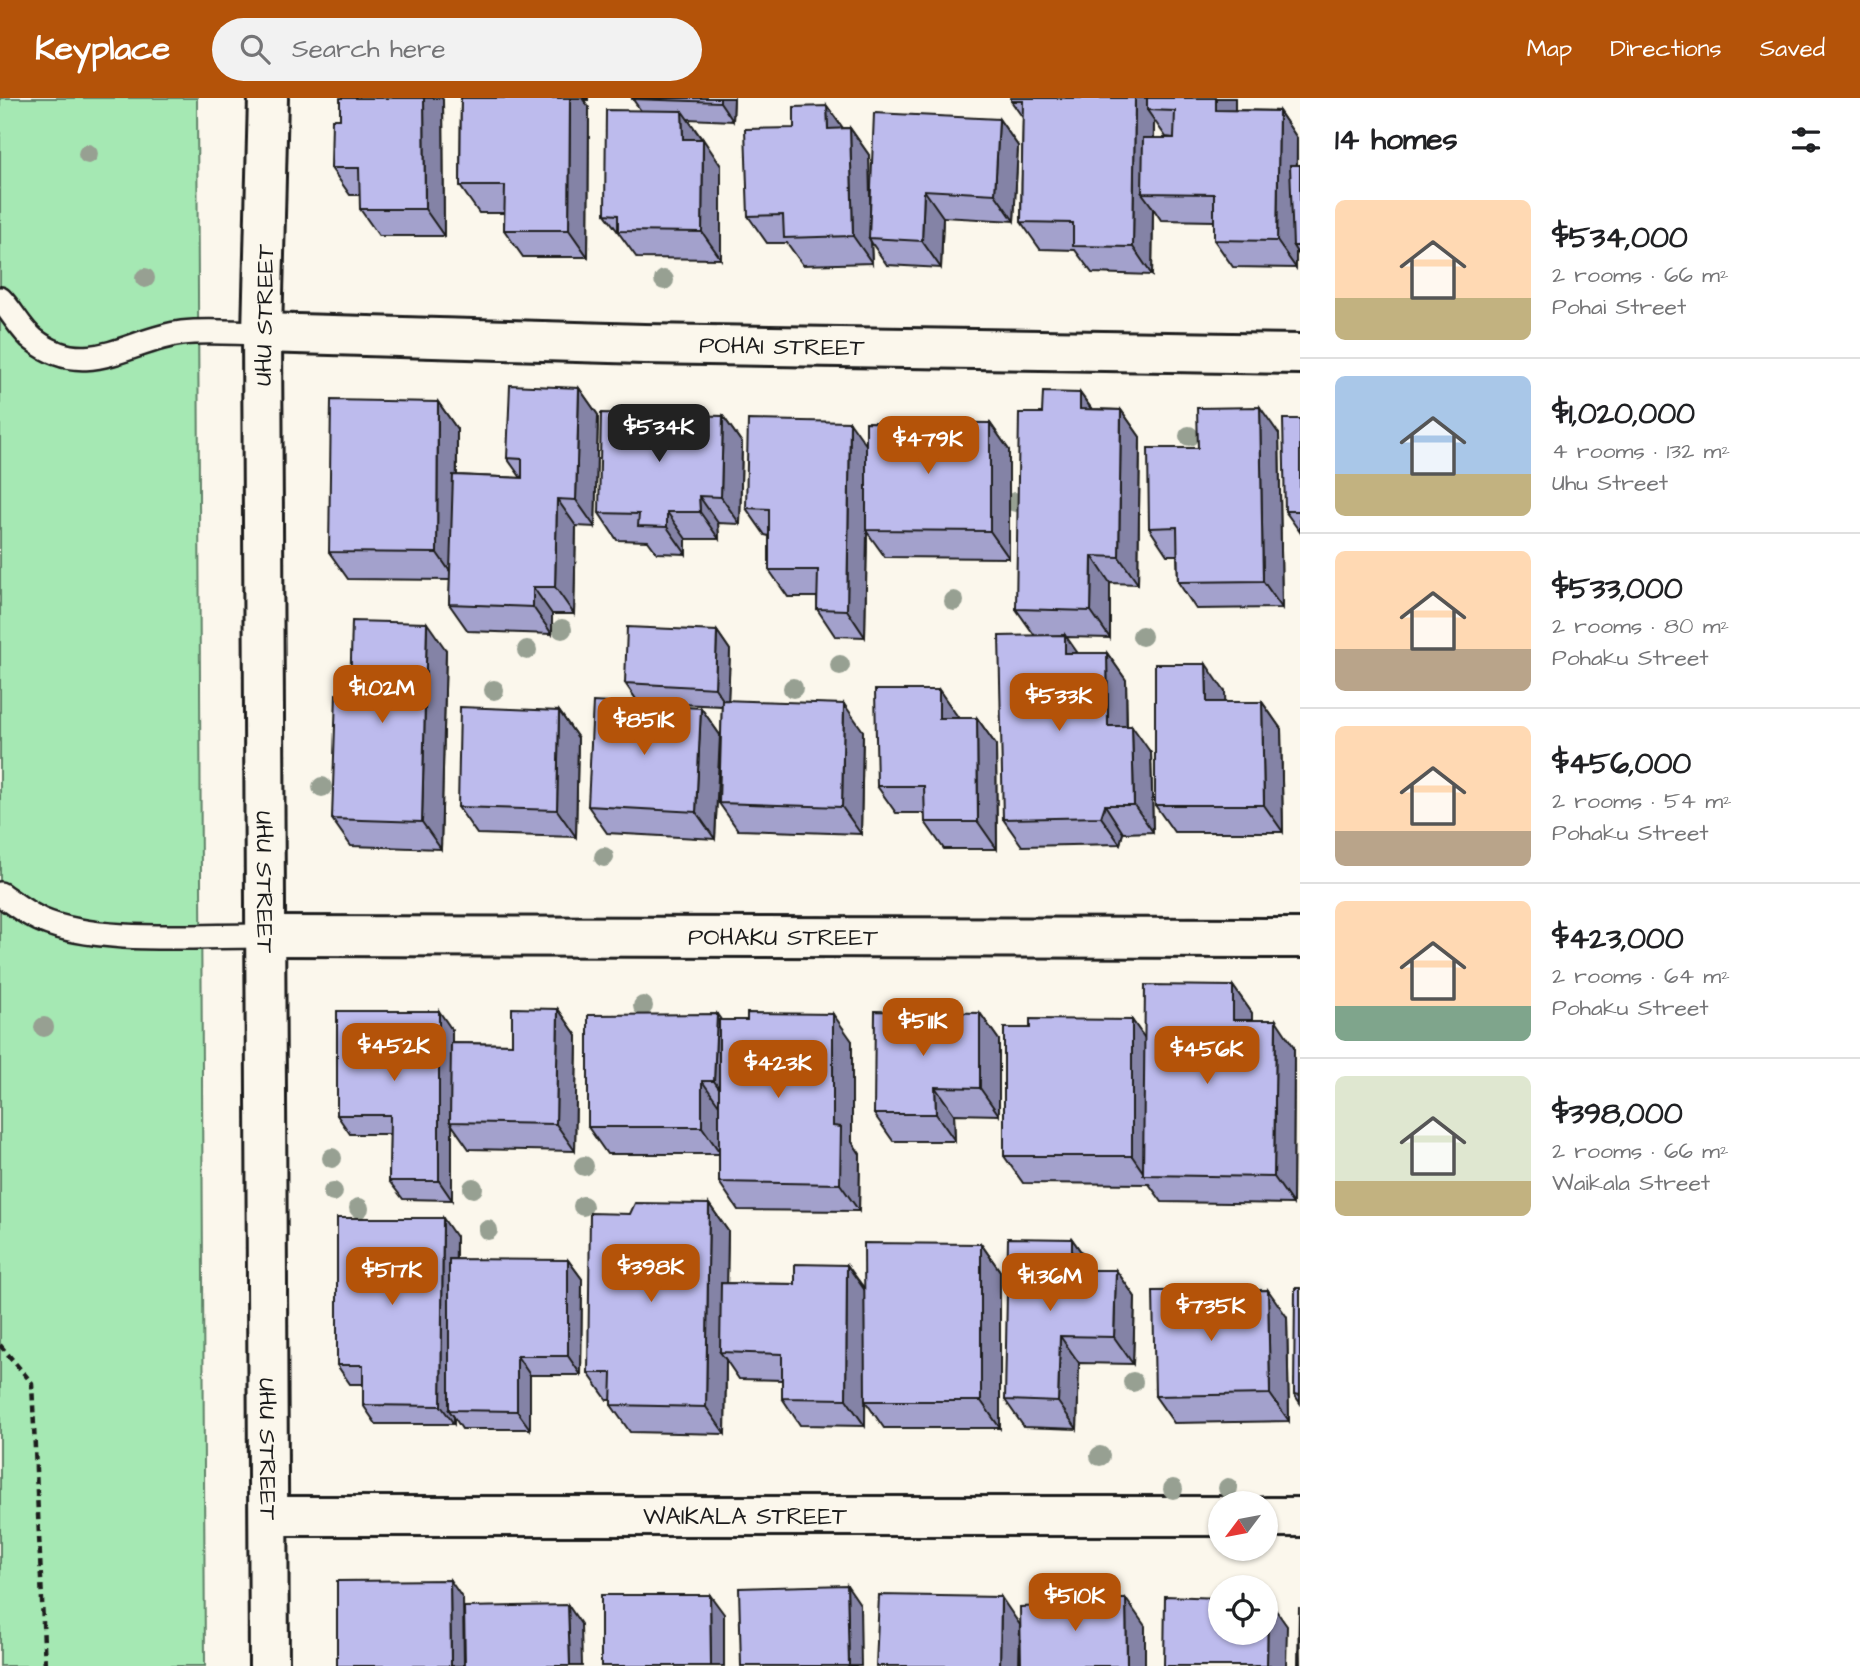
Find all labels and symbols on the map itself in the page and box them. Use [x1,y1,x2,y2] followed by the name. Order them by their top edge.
[247,244,283,386] street label: UHU STREET
[699,329,865,365] street label: POHAI STREET
[610,404,708,464] pin: $534K
[879,416,977,476] pin: $479K
[325,666,439,725] pin: $1.02M
[1010,674,1108,733] pin: $533K
[595,698,693,757] pin: $851K
[247,811,281,953] street label: UHU STREET
[688,921,878,955] street label: POHAKU STREET
[874,998,972,1058] pin: $511K
[345,1024,443,1083] pin: $452K
[1158,1026,1256,1086] pin: $456K
[729,1040,827,1100] pin: $423K
[602,1244,700,1304] pin: $398K
[343,1248,441,1307] pin: $517K
[993,1254,1107,1313] pin: $1.36M
[1162,1284,1260,1343] pin: $735K
[249,1378,284,1520] street label: UHU STREET
[1208,1491,1278,1561] north arrow
[643,1500,847,1534] street label: WAIKALA STREET
[1026,1574,1124,1633] pin: $510K

